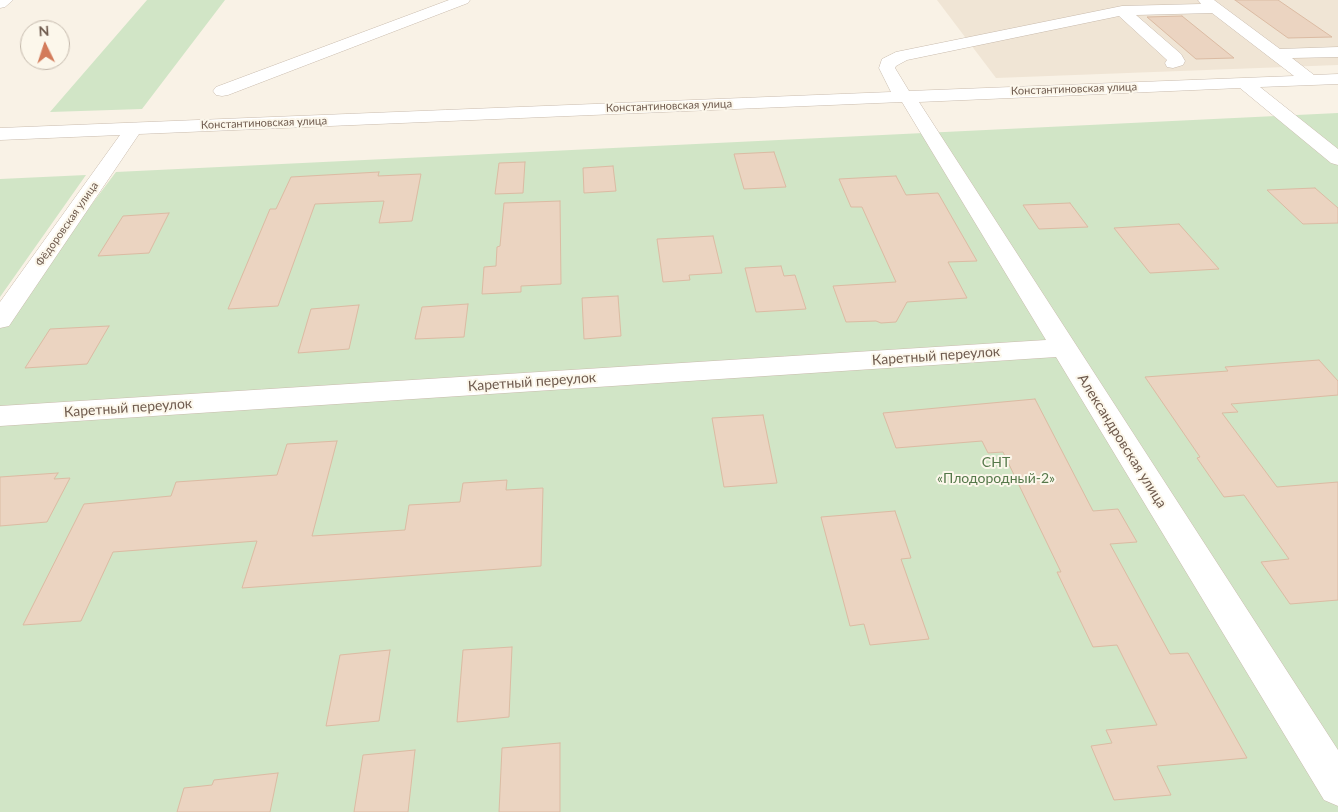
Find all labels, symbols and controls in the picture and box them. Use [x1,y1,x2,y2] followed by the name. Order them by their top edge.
[20,20,70,70] north arrow
[38,22,50,39] text: N
[1011,80,1137,98] street label: Константиновская улица
[606,97,732,115] street label: Константиновская улица
[201,114,327,132] street label: Константиновская улица
[33,179,101,269] street label: Фёдоровская улица
[871,343,1001,369] street label: Каретный переулок
[467,369,597,395] street label: Каретный переулок
[1074,371,1170,511] street label: Александровская улица
[63,395,193,421] street label: Каретный переулок
[937,454,1055,487] park label: СНТ «Плодородный-2»

